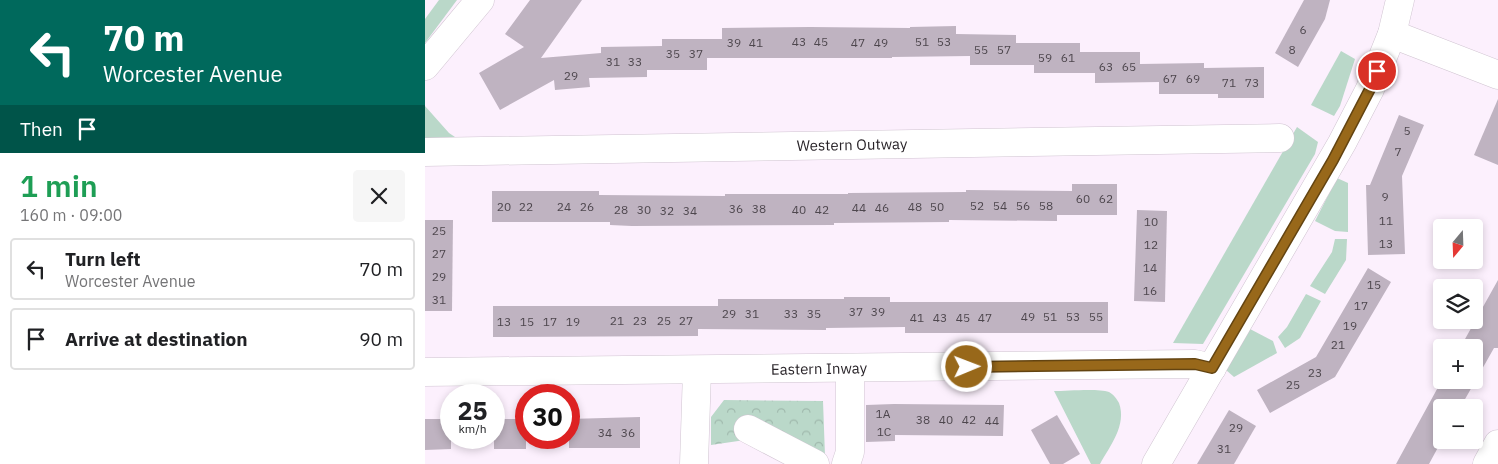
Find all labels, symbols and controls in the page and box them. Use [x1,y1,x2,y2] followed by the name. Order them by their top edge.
[103,15,185,61] text: 70 m
[20,20,85,85] icon: left
[1299,22,1307,37] house number: 6
[792,34,806,49] house number: 43
[814,34,828,49] house number: 45
[915,34,929,49] house number: 51
[937,34,951,49] house number: 53
[727,35,741,50] house number: 39
[749,35,763,50] house number: 41
[851,35,865,50] house number: 47
[874,35,888,50] house number: 49
[974,42,988,57] house number: 55
[997,42,1011,57] house number: 57
[1288,42,1296,57] house number: 8
[666,46,680,61] house number: 35
[689,46,703,61] house number: 37
[1038,50,1052,65] house number: 59
[1061,50,1075,65] house number: 61
[1356,50,1398,92] pin
[606,54,620,69] house number: 31
[628,54,642,69] house number: 33
[1363,57,1391,85] icon: arrive
[103,59,283,88] text: Worcester Avenue
[1099,59,1113,74] house number: 63
[1122,59,1136,74] house number: 65
[564,68,578,83] house number: 29
[1163,71,1177,86] house number: 67
[1186,71,1200,86] house number: 69
[1222,75,1236,90] house number: 71
[1245,75,1259,90] house number: 73
[73,115,101,143] icon: arrive
[20,117,63,141] text: Then
[1403,123,1411,138] house number: 5
[796,134,908,155] street label: Western Outway
[1394,144,1402,159] house number: 7
[20,166,98,205] text: 1 min
[353,170,405,222] button: close
[1381,189,1389,204] house number: 9
[1076,191,1090,206] house number: 60
[1099,191,1113,206] house number: 62
[970,198,984,213] house number: 52
[993,198,1007,213] house number: 54
[1016,198,1030,213] house number: 56
[1039,198,1053,213] house number: 58
[497,199,511,214] house number: 20
[519,199,533,214] house number: 22
[557,199,571,214] house number: 24
[580,199,594,214] house number: 26
[908,199,922,214] house number: 48
[930,199,944,214] house number: 50
[852,200,866,215] house number: 44
[875,200,889,215] house number: 46
[729,201,743,216] house number: 36
[752,201,766,216] house number: 38
[614,202,628,217] house number: 28
[637,202,651,217] house number: 30
[792,202,806,217] house number: 40
[815,202,829,217] house number: 42
[660,203,674,218] house number: 32
[683,203,697,218] house number: 34
[20,205,122,225] text: 160 m · 09:00
[1379,213,1393,228] house number: 11
[1144,214,1158,229] house number: 10
[1433,219,1483,269] north arrow
[1433,219,1483,449] map controls
[432,223,446,238] house number: 25
[1379,236,1393,251] house number: 13
[1144,237,1158,252] house number: 12
[432,246,446,261] house number: 27
[65,247,141,271] text: Turn left
[22,255,50,283] icon: left
[359,257,403,281] text: 70 m
[1143,260,1157,275] house number: 14
[432,269,446,284] house number: 29
[65,271,196,291] text: Worcester Avenue
[1367,277,1381,292] house number: 15
[1433,279,1483,329] button: layers
[1143,283,1157,298] house number: 16
[432,292,446,307] house number: 31
[1354,298,1368,313] house number: 17
[849,304,863,319] house number: 37
[871,304,885,319] house number: 39
[722,306,736,321] house number: 29
[745,306,759,321] house number: 31
[784,306,798,321] house number: 33
[807,306,821,321] house number: 35
[1021,309,1035,324] house number: 49
[1043,309,1057,324] house number: 51
[1066,309,1080,324] house number: 53
[1089,309,1103,324] house number: 55
[910,310,924,325] house number: 41
[933,310,947,325] house number: 43
[956,310,970,325] house number: 45
[978,310,992,325] house number: 47
[610,313,624,328] house number: 21
[633,313,647,328] house number: 23
[657,313,671,328] house number: 25
[679,313,693,328] house number: 27
[497,314,511,329] house number: 13
[520,314,534,329] house number: 15
[543,314,557,329] house number: 17
[566,314,580,329] house number: 19
[1343,318,1357,333] house number: 19
[22,325,50,353] icon: arrive
[65,327,248,351] text: Arrive at destination
[359,327,403,351] text: 90 m
[1331,337,1345,352] house number: 21
[1433,339,1483,389] button: +
[940,340,992,392] position arrow
[771,358,868,379] street label: Eastern Inway
[1308,365,1322,380] house number: 23
[1286,377,1300,392] house number: 25
[515,384,580,449] speed limit sign: 30
[457,394,488,427] text: 25
[1433,399,1483,449] button: −
[876,406,891,421] house number: 1A
[916,412,930,427] house number: 38
[939,412,953,427] house number: 40
[962,412,976,427] house number: 42
[985,413,999,428] house number: 44
[1229,420,1243,435] house number: 29
[458,421,487,436] text: km/h
[877,424,892,439] house number: 1C
[598,425,612,440] house number: 34
[621,425,635,440] house number: 36
[1217,441,1231,456] house number: 31

